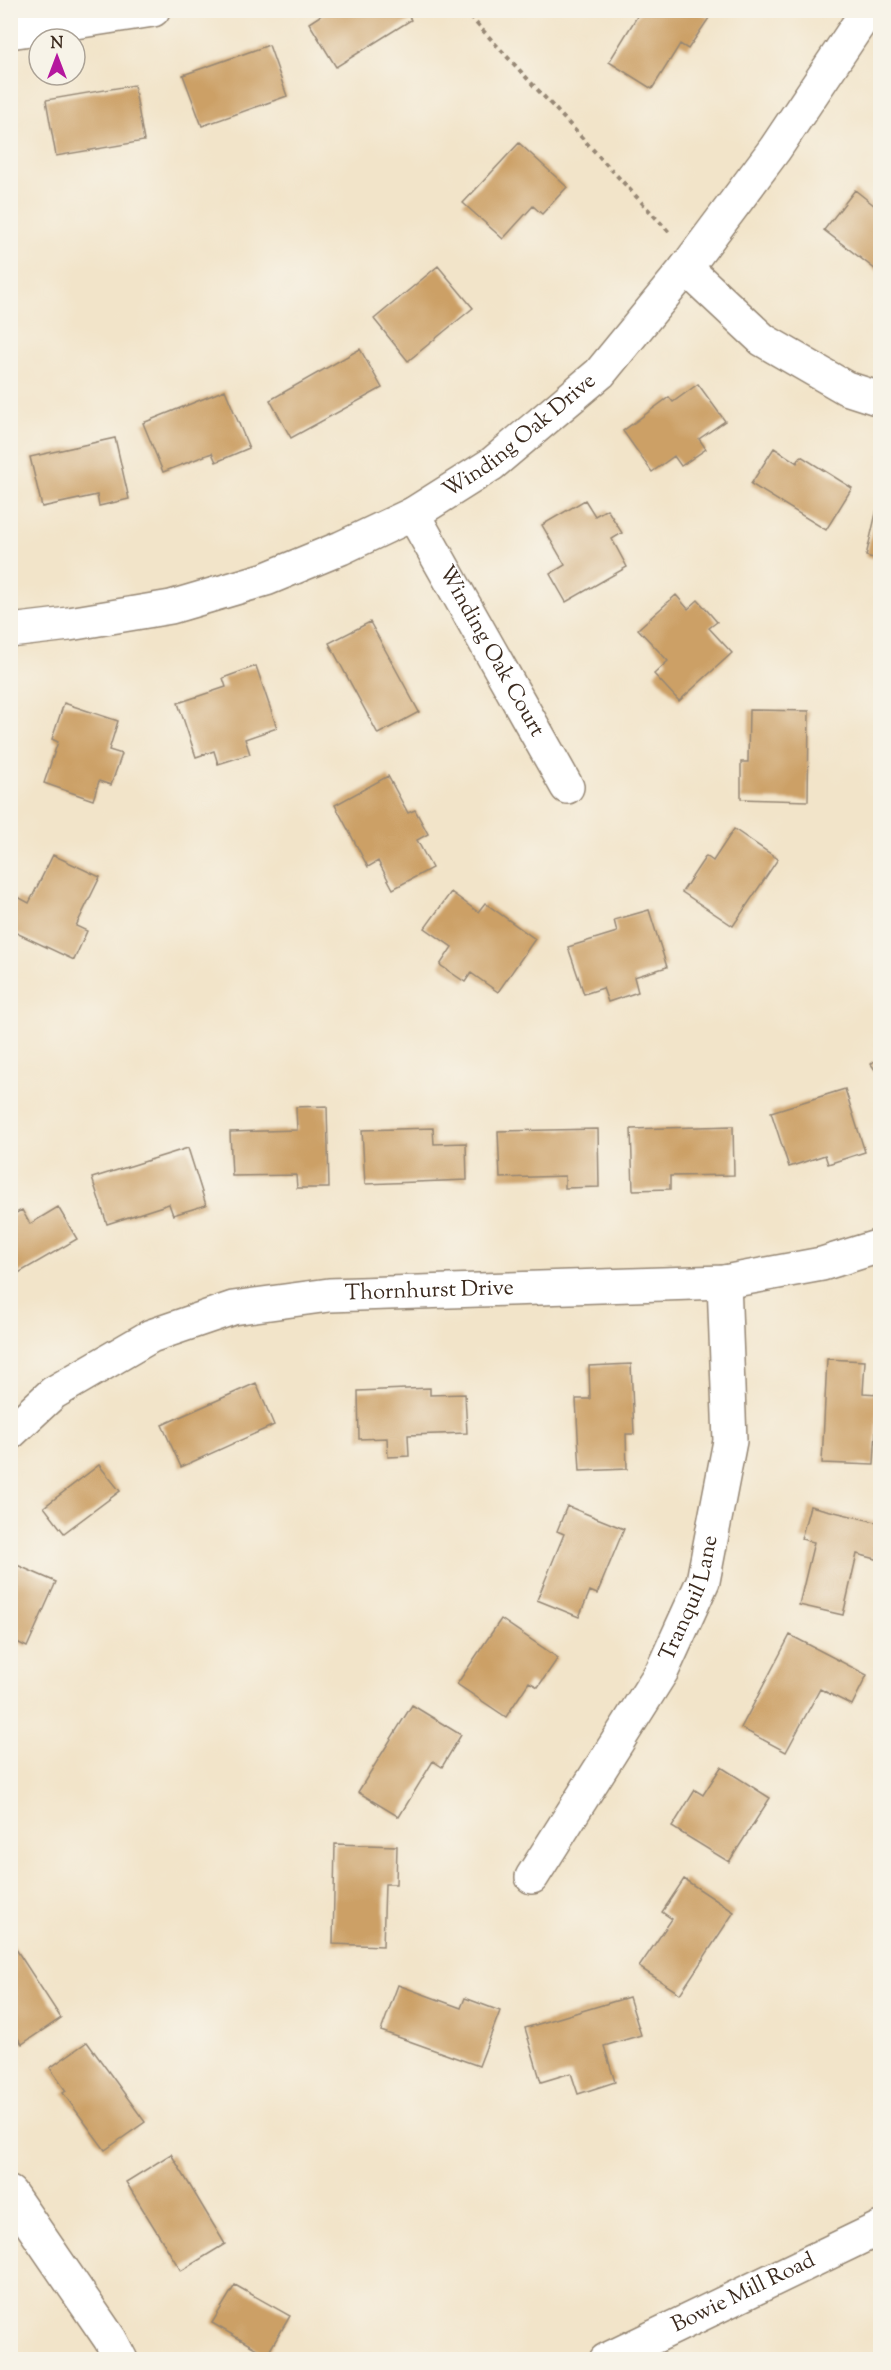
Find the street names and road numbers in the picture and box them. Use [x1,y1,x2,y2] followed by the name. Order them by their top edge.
[437,366,604,507] street label: Winding Oak Drive
[429,560,552,744] street label: Winding Oak Court
[344,1273,514,1310] street label: Thornhurst Drive
[652,1533,727,1667] street label: Tranquil Lane
[667,2245,821,2342] street label: Bowie Mill Road

